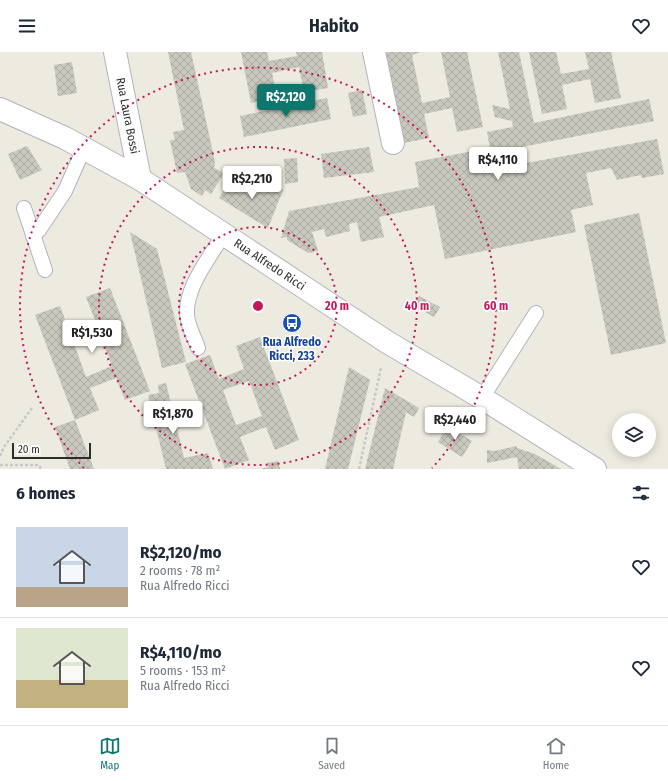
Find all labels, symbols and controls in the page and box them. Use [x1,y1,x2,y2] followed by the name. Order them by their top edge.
[16,15,38,37] icon: menu
[309,15,359,37] text: Habito
[630,15,652,37] icon: heart
[113,76,142,155] street label: Rua Laura Bossi
[249,84,323,118] pin: R$2,120
[266,89,306,104] text: R$2,120
[461,147,535,181] pin: R$4,110
[478,152,518,167] text: R$4,110
[215,166,289,200] pin: R$2,210
[232,171,272,186] text: R$2,210
[231,236,308,293] street label: Rua Alfredo Ricci
[251,299,265,313] centre of rings
[324,299,349,313] text: 20 m
[405,299,429,313] text: 40 m
[484,299,508,313] text: 60 m
[281,312,303,334] bus stop icon: Rua Alfredo Ricci, 233
[55,320,129,354] pin: R$1,530
[71,325,113,340] text: R$1,530
[263,335,322,363] place label: Rua Alfredo Ricci, 233
[136,401,210,435] pin: R$1,870
[153,406,193,421] text: R$1,870
[418,407,492,441] pin: R$2,440
[434,412,476,427] text: R$2,440
[612,413,656,457] map controls
[612,413,656,457] button: layers
[12,441,91,460] scale bar
[18,443,40,456] text: 20 m
[630,482,652,504] icon: filters
[16,483,75,504] text: 6 homes
[140,542,222,563] text: R$2,120/mo
[48,543,96,591] icon: home
[630,556,652,578] icon: heart
[140,563,220,578] text: 2 rooms · 78 m²
[140,578,230,593] text: Rua Alfredo Ricci
[140,642,222,663] text: R$4,110/mo
[48,644,96,692] icon: home
[630,657,652,679] icon: heart
[140,663,226,678] text: 5 rooms · 153 m²
[140,678,230,693] text: Rua Alfredo Ricci
[99,735,121,772] tab: Map
[318,735,345,772] tab: Saved
[543,735,569,772] tab: Home

